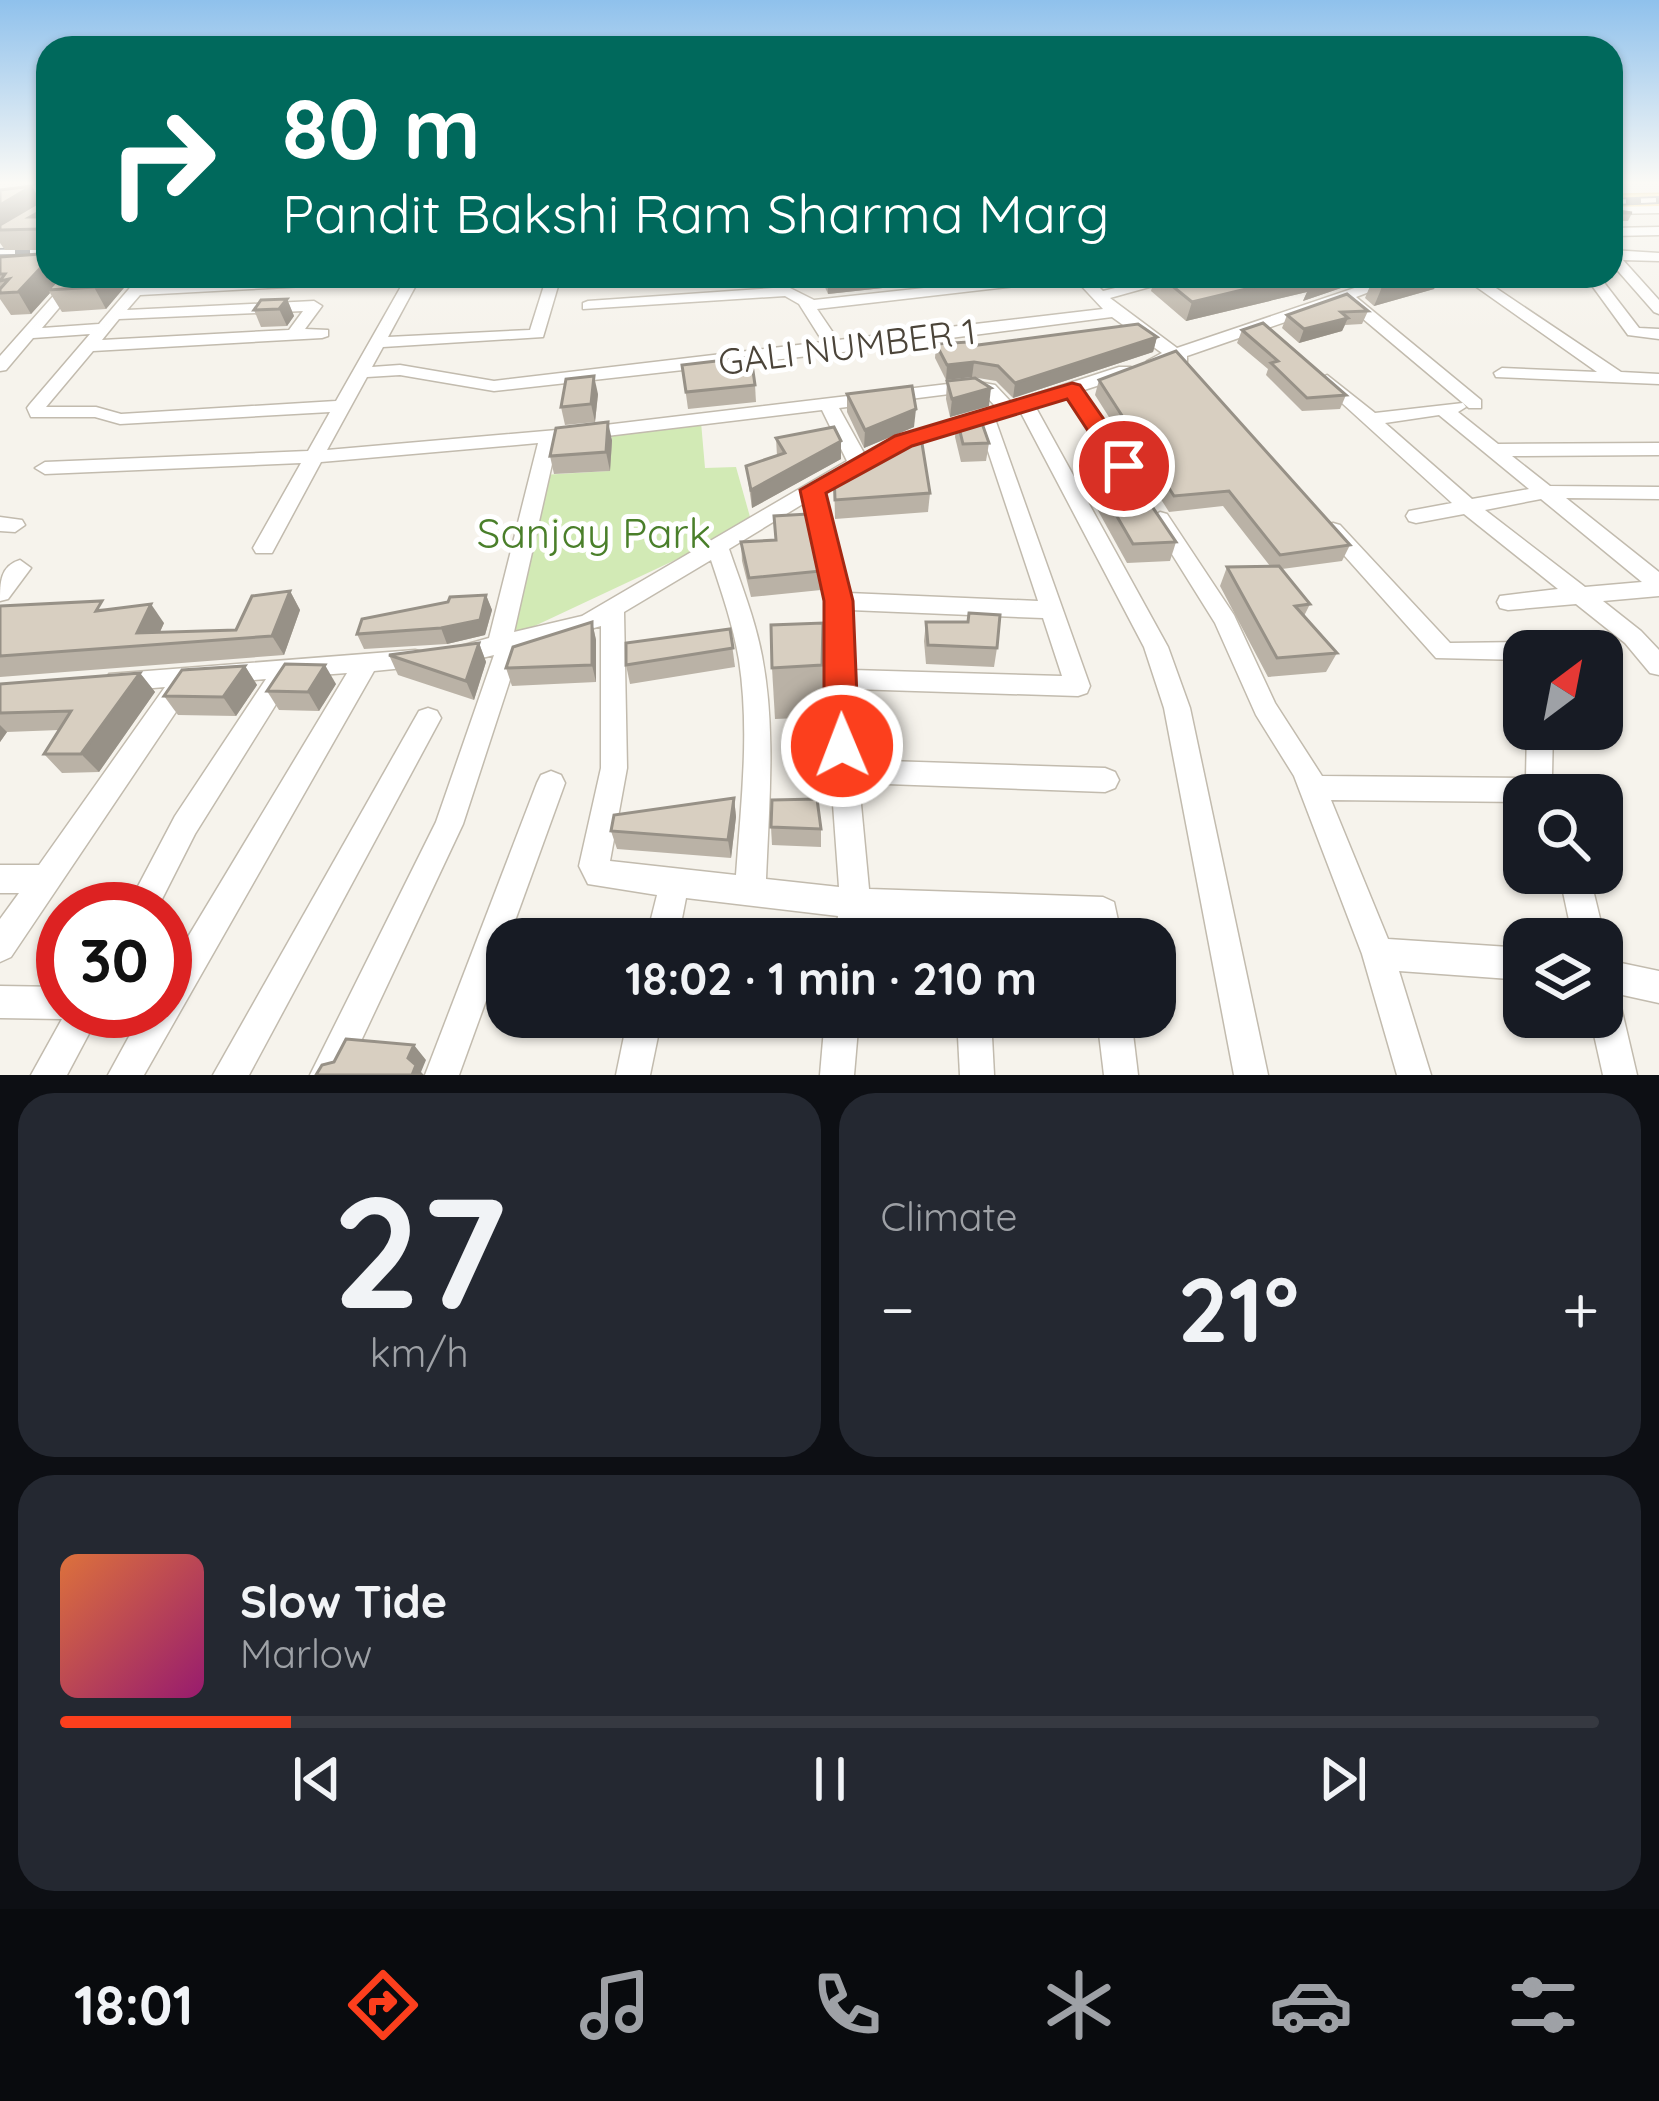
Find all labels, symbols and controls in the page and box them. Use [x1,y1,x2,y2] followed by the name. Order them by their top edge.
[282,75,481,180] text: 80 m
[84,84,240,240] icon: right
[282,179,1109,247] text: Pandit Bakshi Ram Sharma Marg
[716,308,978,384] street label: GALI NUMBER 1
[1073,415,1175,517] pin
[1091,433,1157,499] icon: arrive
[477,506,711,559] park label: Sanjay Park
[1503,630,1623,750] north arrow
[1503,630,1623,1038] map controls
[779,683,905,809] position arrow
[1503,774,1623,894] button: search
[36,882,192,1038] speed limit sign: 30
[1503,918,1623,1038] button: layers
[625,950,1037,1006] text: 18:02 · 1 min · 210 m
[332,1152,506,1347] text: 27
[881,1192,1018,1241] text: Climate
[1178,1252,1299,1365] text: 21°
[881,1267,915,1350] text: −
[1562,1267,1599,1350] text: +
[370,1328,469,1377] text: km/h
[240,1573,447,1629] text: Slow Tide
[240,1629,372,1678] text: Marlow
[284,1746,350,1812] icon: previous
[797,1746,863,1812] icon: pause
[1310,1746,1376,1812] icon: next
[341,1963,425,2047] icon: directions
[573,1963,657,2047] icon: music
[805,1963,889,2047] icon: phone
[1037,1963,1121,2047] icon: climate
[1269,1963,1353,2047] icon: car
[1501,1963,1585,2047] icon: filters
[74,1971,193,2039] text: 18:01

